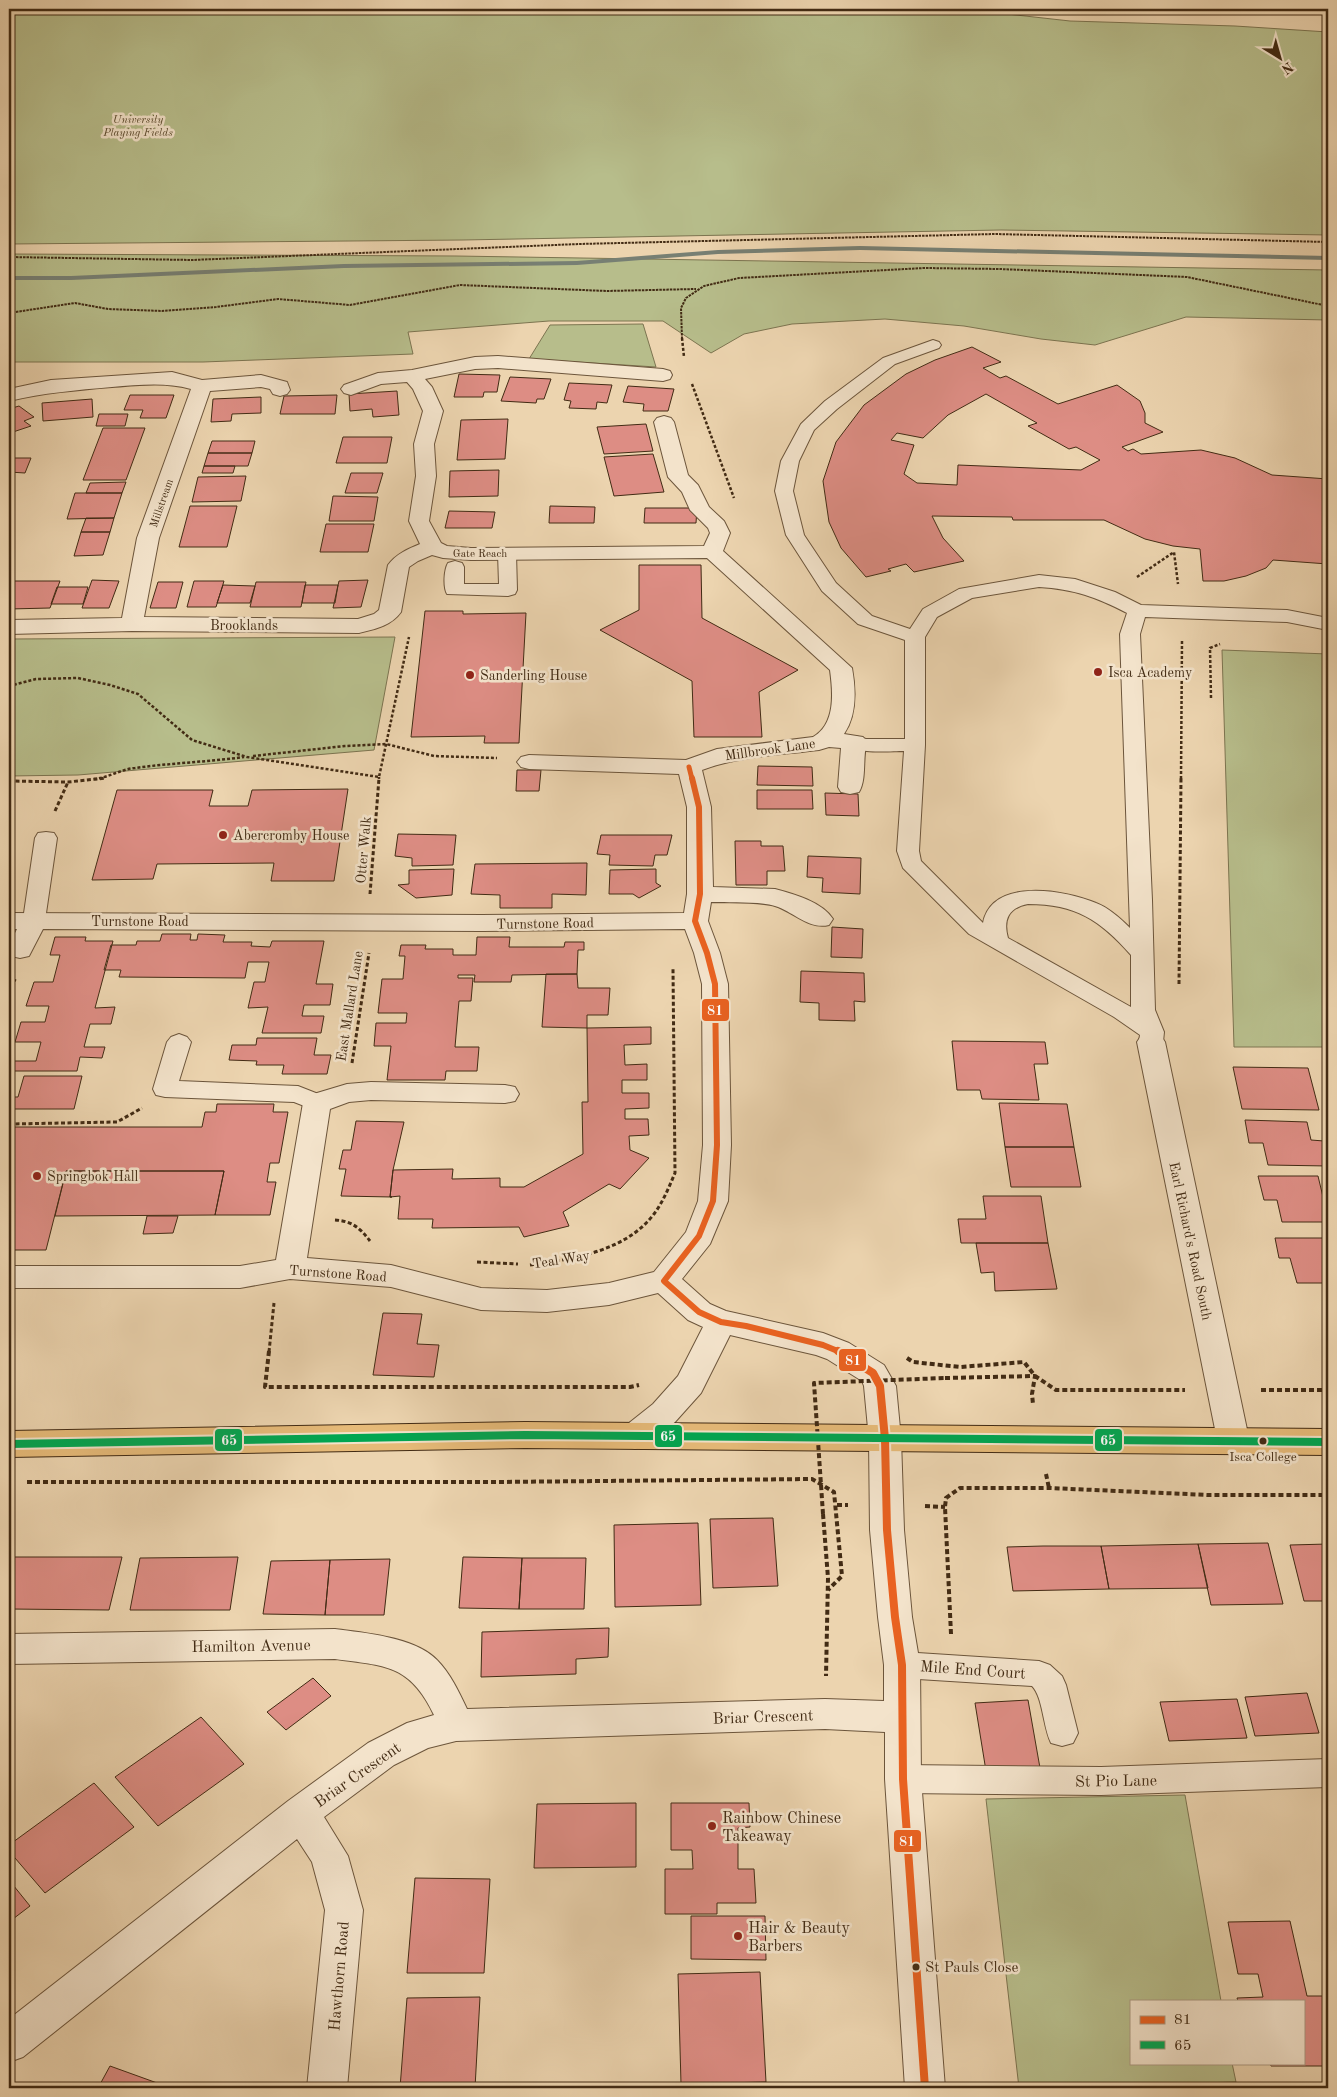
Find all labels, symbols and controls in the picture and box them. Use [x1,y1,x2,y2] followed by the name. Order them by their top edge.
[1254,32,1304,82] north arrow
[1278,59,1296,77] text: N
[102,115,173,139] park label: University Playing Fields
[149,478,176,529] street label: Millstream
[453,549,507,560] street label: Gate Reach
[210,619,278,633] street label: Brooklands
[1092,666,1104,678] marker: Isca Academy
[1108,666,1193,680] place label: Isca Academy
[464,669,476,681] marker: Sanderling House
[480,669,587,683] place label: Sanderling House
[724,737,816,763] street label: Millbrook Lane
[354,816,374,884] street label: Otter Walk
[217,829,229,841] marker: Abercromby House
[233,829,349,843] place label: Abercromby House
[91,915,189,929] street label: Turnstone Road
[496,916,594,932] street label: Turnstone Road
[334,950,366,1063] street label: East Mallard Lane
[701,998,730,1022] line badge: 81
[707,1004,723,1018] text: 81
[1166,1161,1214,1322] street label: Earl Richard's Road South
[31,1170,43,1182] marker: Springbok Hall
[47,1170,139,1184] place label: Springbok Hall
[531,1248,591,1271] street label: Teal Way
[289,1264,387,1284] street label: Turnstone Road
[838,1348,867,1372] line badge: 81
[845,1354,861,1368] text: 81
[654,1424,683,1448] line badge: 65
[214,1428,243,1452] line badge: 65
[1094,1428,1123,1452] line badge: 65
[660,1430,676,1444] text: 65
[221,1434,237,1448] text: 65
[1100,1434,1116,1448] text: 65
[1258,1436,1268,1446] marker: Isca College
[1229,1451,1297,1464] place label: Isca College
[191,1638,311,1656] street label: Hamilton Avenue
[920,1659,1027,1683] street label: Mile End Court
[712,1708,814,1728] street label: Briar Crescent
[312,1740,404,1811] street label: Briar Crescent
[1075,1773,1157,1791] street label: St Pio Lane
[722,1811,841,1845] place label: Rainbow Chinese Takeaway
[706,1820,718,1832] marker: Rainbow Chinese Takeaway
[893,1829,922,1853] line badge: 81
[899,1835,915,1849] text: 81
[327,1921,353,2032] street label: Hawthorn Road
[748,1921,850,1955] place label: Hair & Beauty Barbers
[732,1930,744,1942] marker: Hair & Beauty Barbers
[925,1961,1019,1976] place label: St Pauls Close
[911,1962,921,1972] marker: St Pauls Close
[1130,2000,1304,2064] legend
[1174,2013,1191,2028] text: 81
[1174,2039,1191,2054] text: 65

